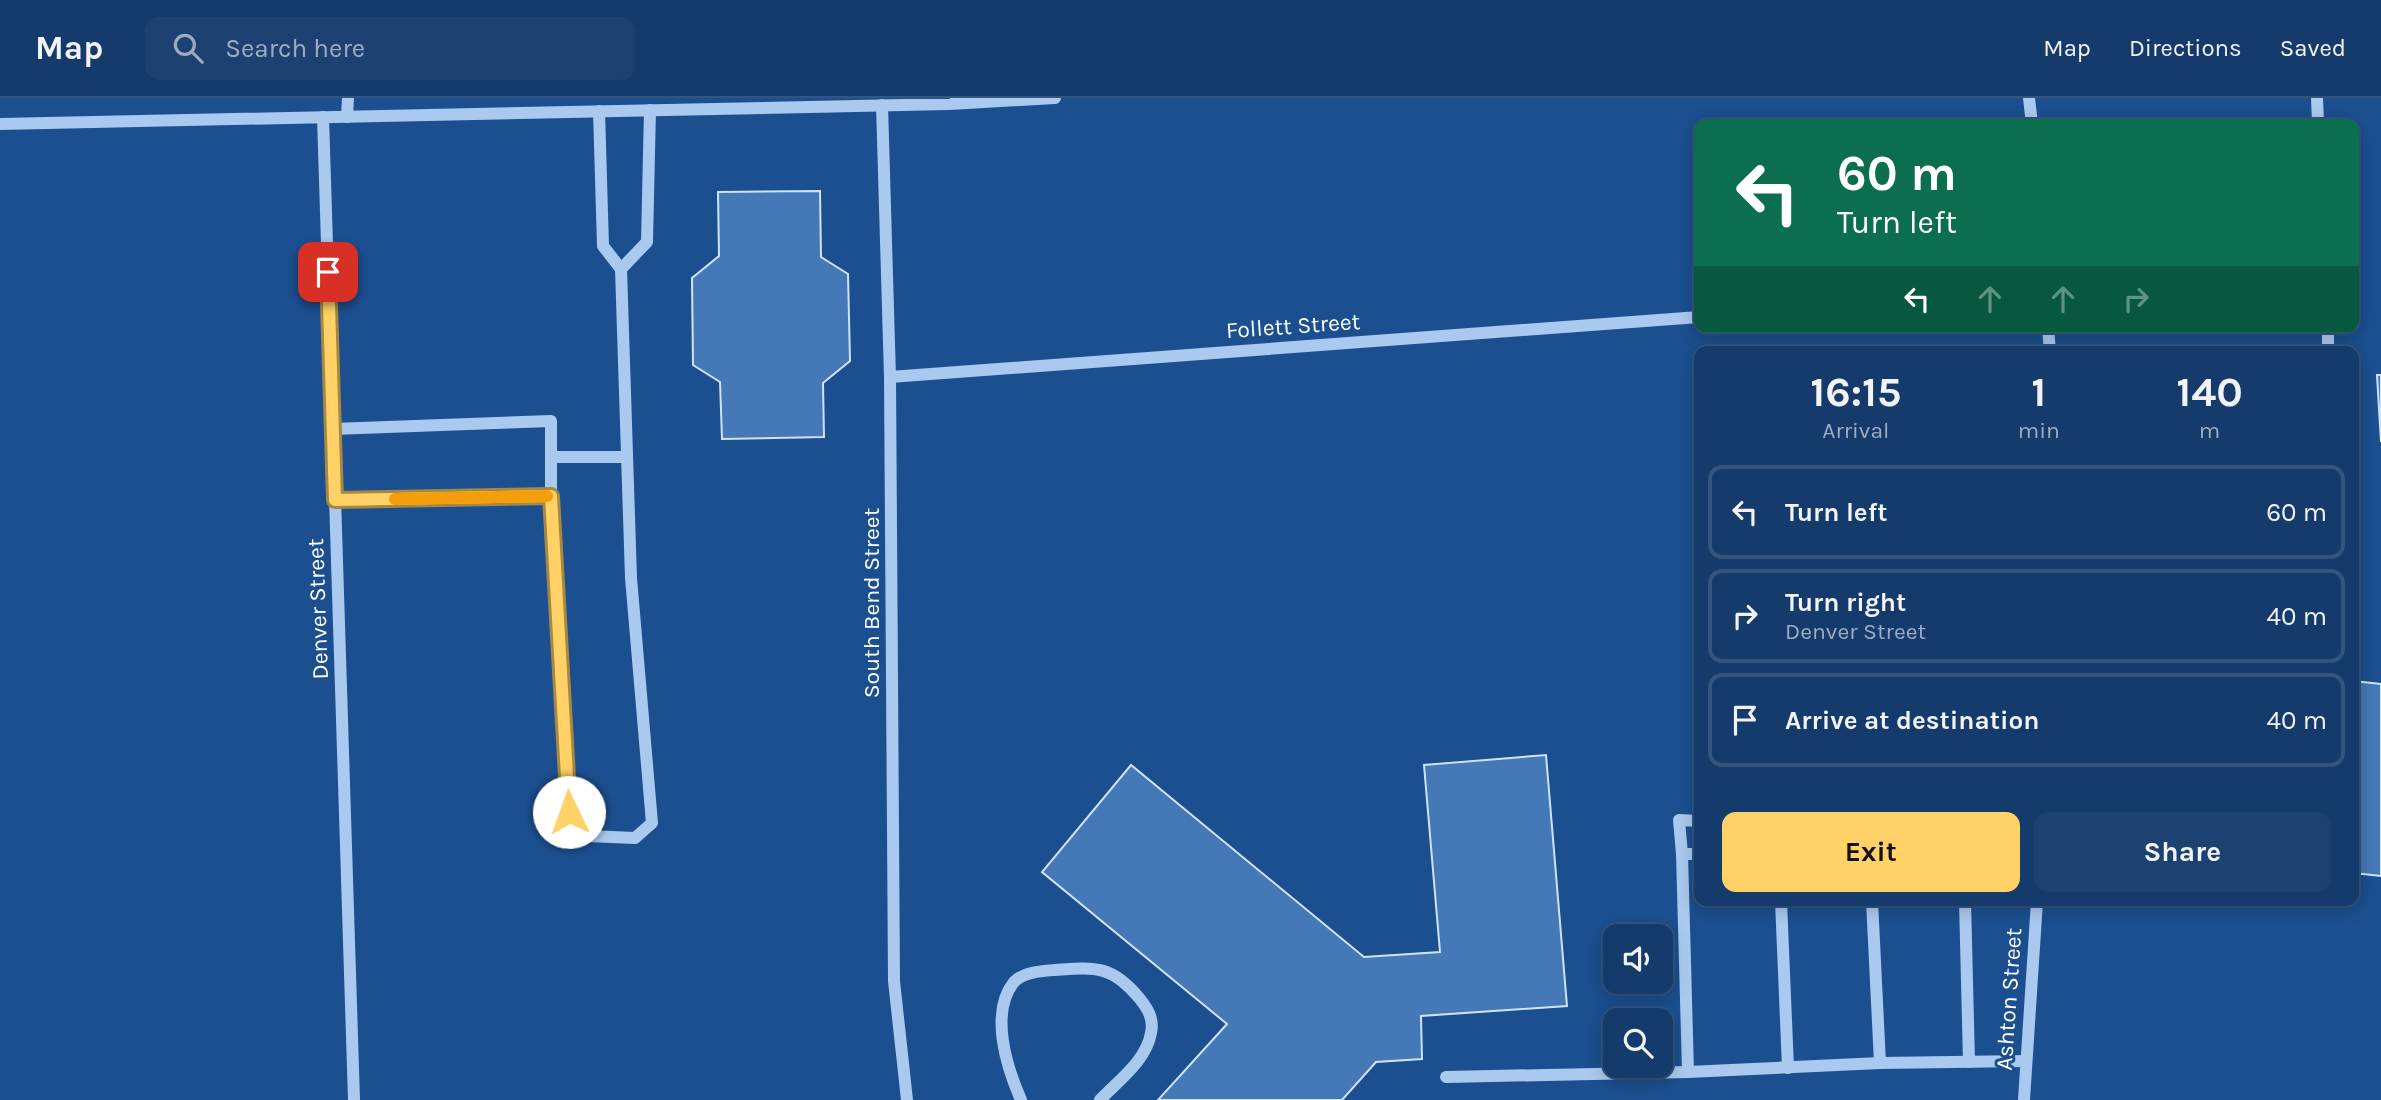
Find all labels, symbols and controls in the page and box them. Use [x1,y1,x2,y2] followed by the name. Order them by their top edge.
[145,17,635,80] search box
[35,29,103,67] text: Map
[169,29,207,67] icon: search
[225,33,365,64] text: Search here
[2043,34,2091,62] text: Map
[2129,34,2242,62] text: Directions
[2280,34,2346,62] text: Saved
[1837,145,1957,202] text: 60 m
[1722,147,1813,238] icon: left
[1837,204,1957,241] text: Turn left
[298,242,358,302] pin
[309,253,347,291] icon: arrive
[1898,280,1936,318] icon: left
[1971,280,2009,318] icon: ahead
[2044,280,2082,318] icon: ahead
[2117,280,2155,318] icon: right
[1225,308,1361,344] street label: Follett Street
[1810,367,1901,417] text: 16:15
[2031,367,2046,417] text: 1
[2176,367,2243,417] text: 140
[1822,417,1890,444] text: Arrival
[2018,417,2060,444] text: min
[2199,417,2220,444] text: m
[1726,493,1764,531] icon: left
[1785,497,1887,528] text: Turn left
[2266,497,2327,528] text: 60 m
[858,507,885,698] street label: South Bend Street
[302,538,334,680] street label: Denver Street
[1785,587,1906,618] text: Turn right
[1726,597,1764,635] icon: right
[2267,601,2327,632] text: 40 m
[1785,618,1926,645] text: Denver Street
[1726,701,1764,739] icon: arrive
[1785,705,2039,736] text: Arrive at destination
[2267,705,2327,736] text: 40 m
[532,775,606,849] position arrow
[1722,812,2020,892] button: Exit
[2034,812,2331,892] button: Share
[1603,924,1673,1078] map controls
[1603,924,1673,994] button: sound
[1991,926,2027,1071] street label: Ashton Street
[1603,1008,1673,1078] button: search

